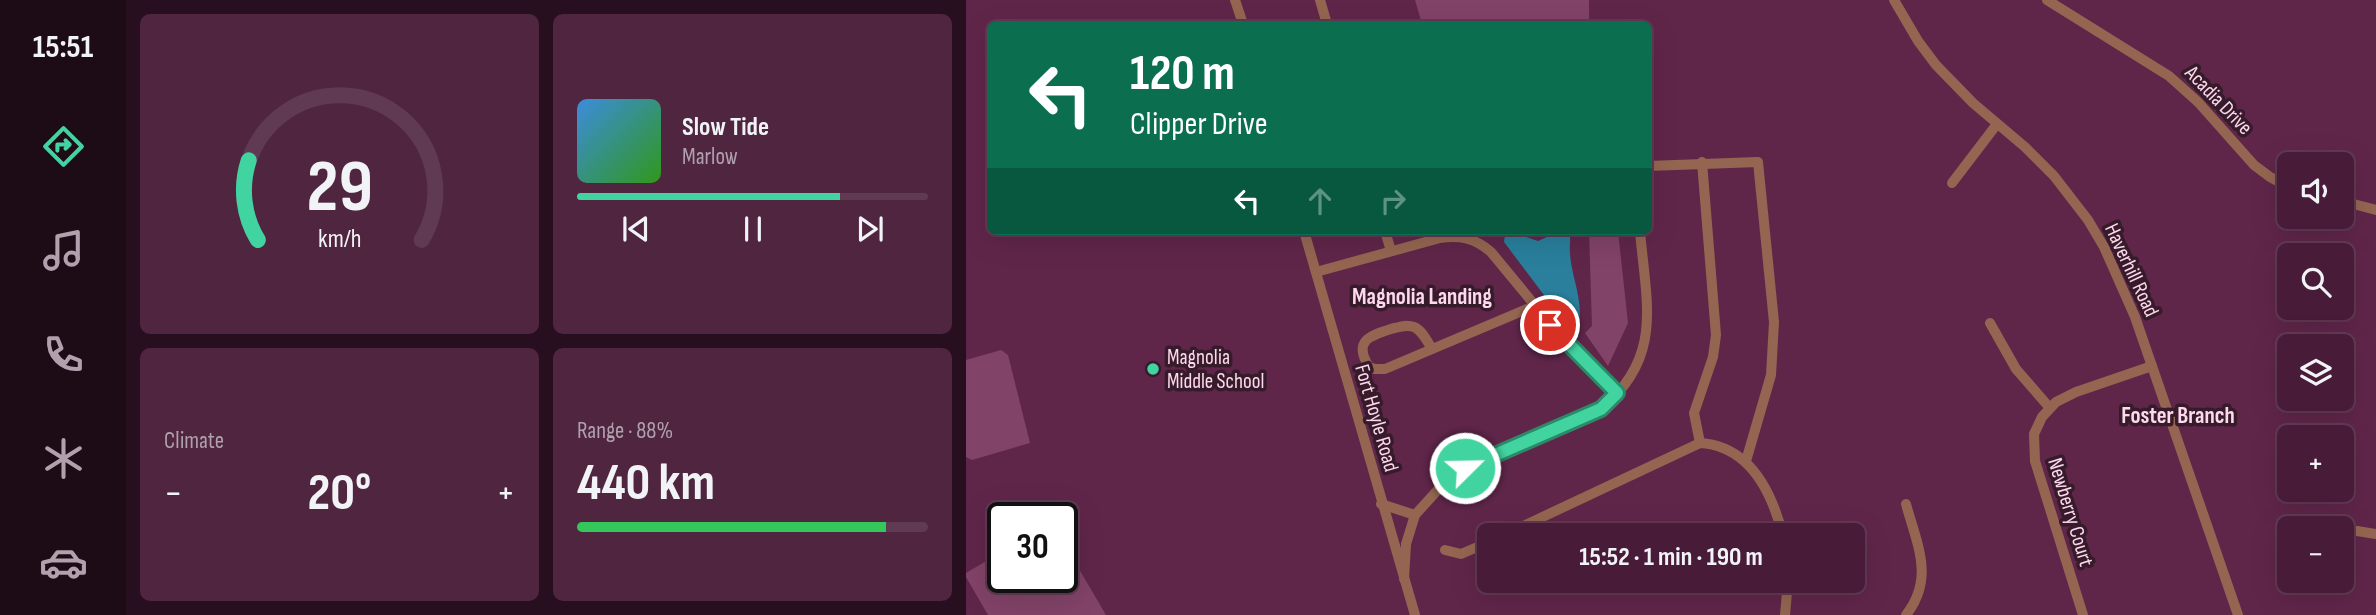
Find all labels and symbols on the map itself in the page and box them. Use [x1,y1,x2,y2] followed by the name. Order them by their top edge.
[2179,60,2258,140] street label: Acadia Drive
[2099,220,2164,321] street label: Haverhill Road
[1352,283,1492,311] district label: Magnolia Landing
[1520,295,1580,355] pin
[1167,345,1264,394] place label: Magnolia Middle School
[1145,361,1161,377] marker: Magnolia Middle School
[1349,362,1404,475] street label: Fort Hoyle Road
[2121,402,2235,430] district label: Foster Branch
[1428,431,1502,505] position arrow
[2042,455,2099,569] street label: Newberry Court
[987,502,1078,593] speed limit sign: 30

